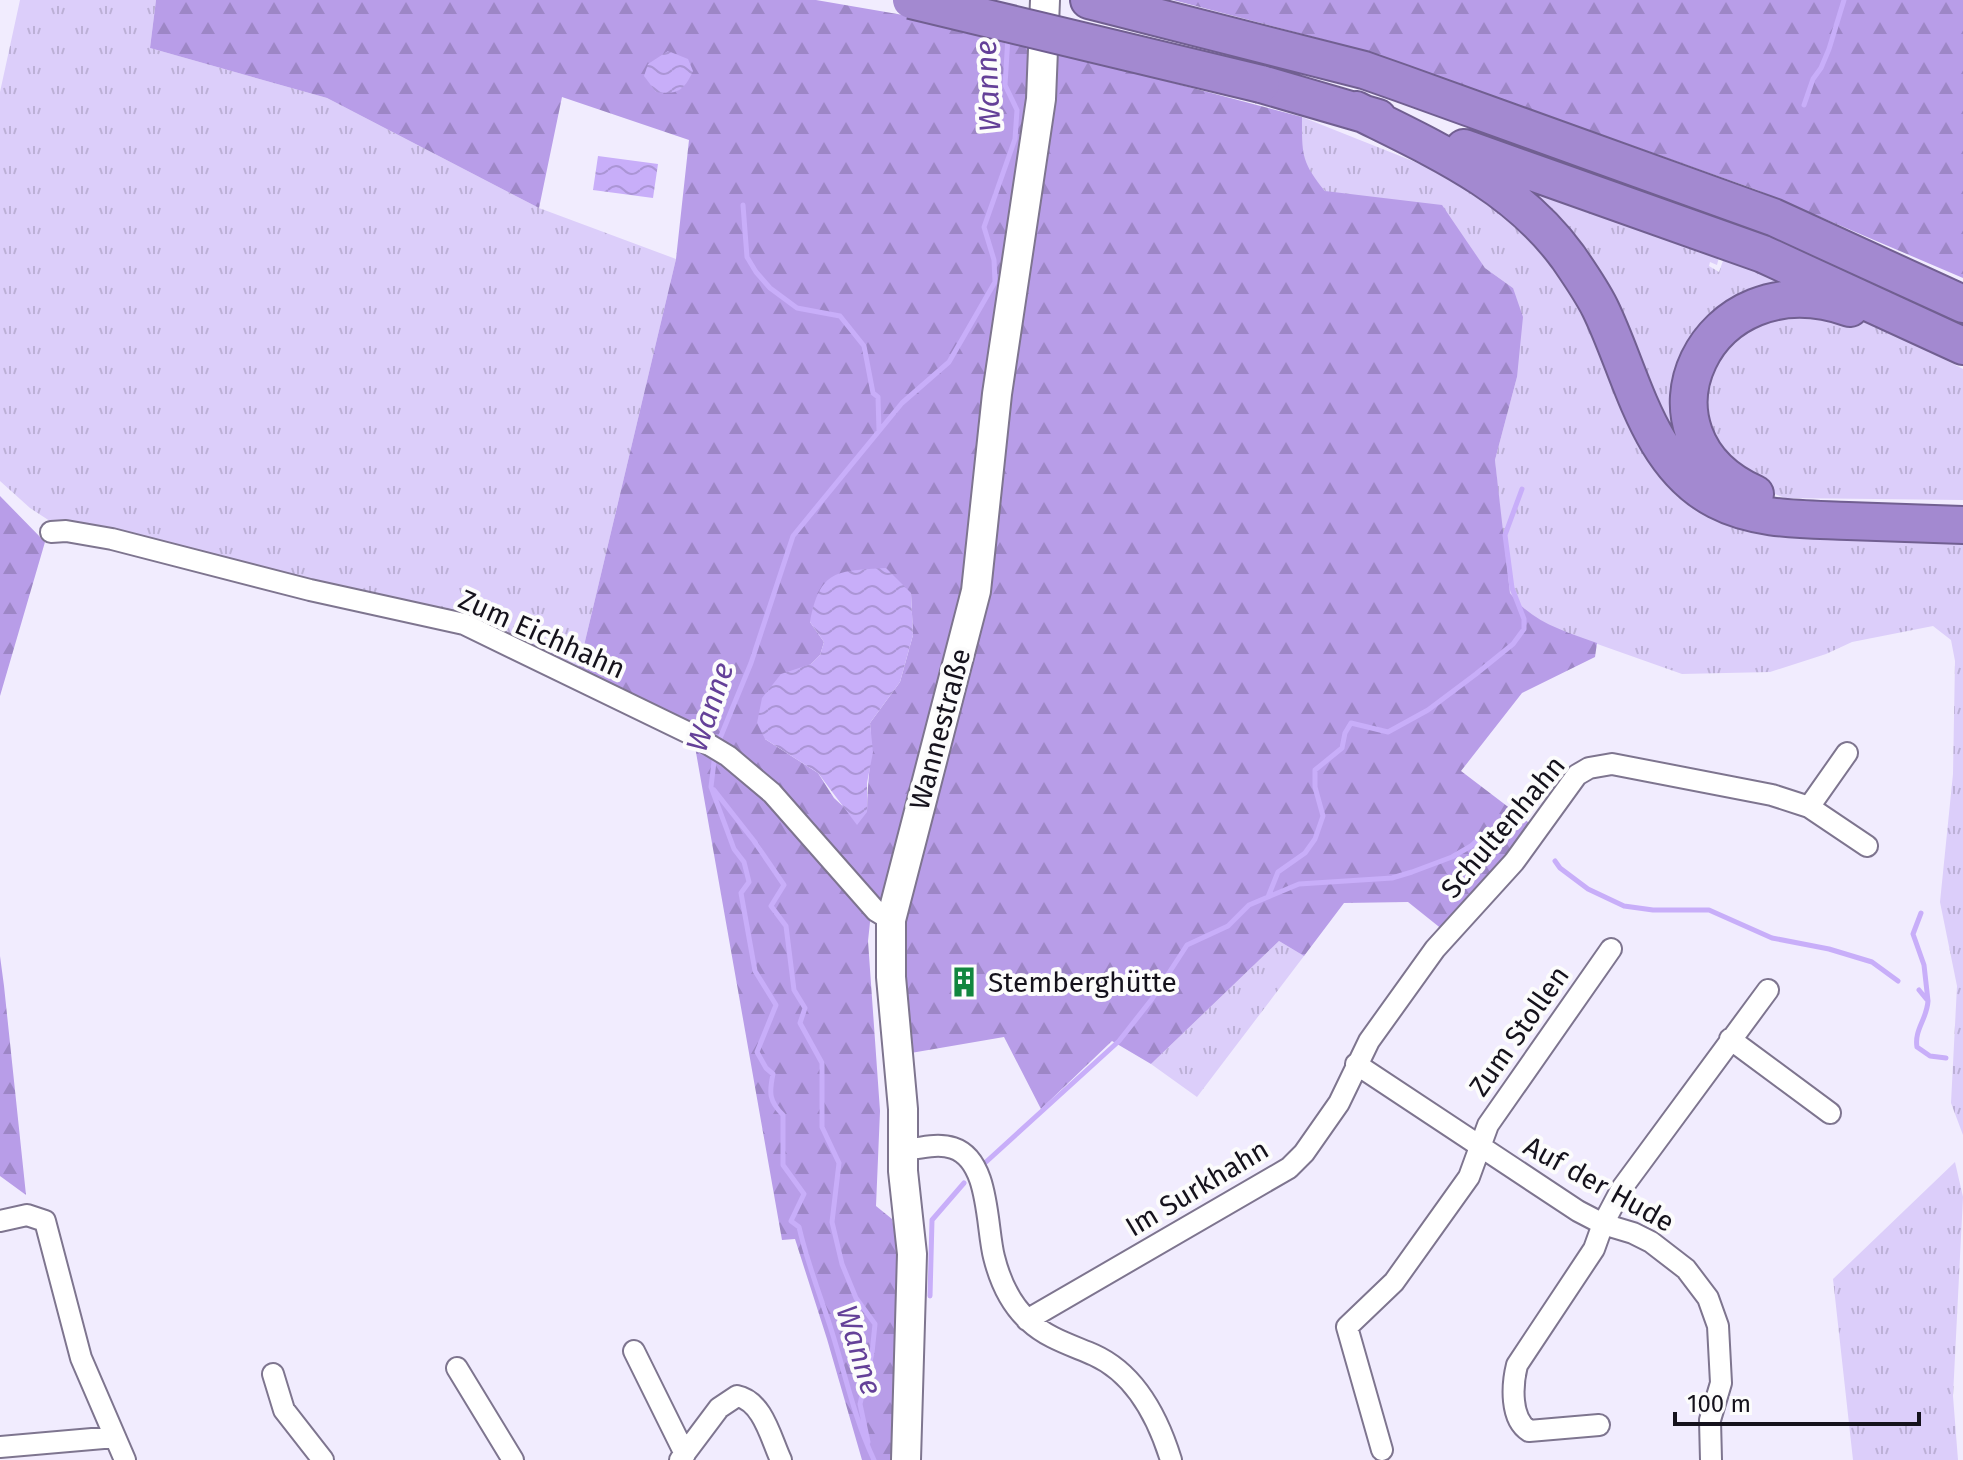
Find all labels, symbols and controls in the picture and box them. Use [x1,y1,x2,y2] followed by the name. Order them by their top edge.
[968,39,1008,133] water label: Wanne
[454,583,630,685] street label: Zum Eichhahn
[903,645,977,813] street label: Wannestraße
[679,658,741,756] water label: Wanne
[1434,749,1572,905] street label: Schultenhahn
[1462,960,1576,1102] street label: Zum Stollen
[947,965,981,999] building icon: Stemberghütte
[988,966,1177,999] place label: Stemberghütte
[1518,1129,1680,1239] street label: Auf der Hude
[1120,1132,1274,1244] street label: Im Surkhahn
[828,1301,890,1399] water label: Wanne
[1675,1376,1919,1426] scale bar
[1687,1390,1751,1418] text: 100 m

